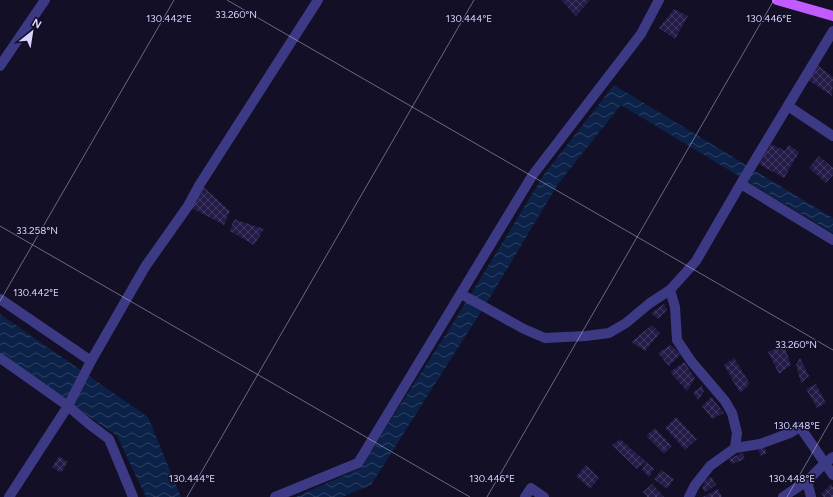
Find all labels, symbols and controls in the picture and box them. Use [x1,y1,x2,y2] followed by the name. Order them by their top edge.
[215,8,257,21] text: 33.260°N
[12,12,52,52] north arrow
[146,12,192,25] text: 130.442°E
[446,12,492,25] text: 130.444°E
[746,12,792,25] text: 130.446°E
[30,16,44,32] text: N
[16,224,58,237] text: 33.258°N
[13,286,59,299] text: 130.442°E
[775,338,817,351] text: 33.260°N
[774,419,820,432] text: 130.448°E
[169,472,215,485] text: 130.444°E
[469,472,515,485] text: 130.446°E
[769,472,815,485] text: 130.448°E

